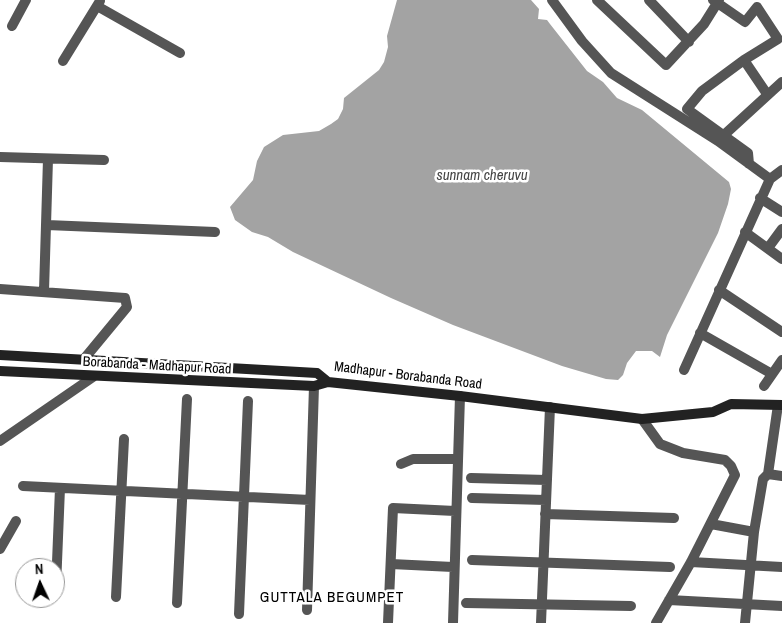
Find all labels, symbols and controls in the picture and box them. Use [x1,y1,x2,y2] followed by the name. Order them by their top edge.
[437,167,527,185] water label: sunnam cheruvu
[82,354,232,378] street label: Borabanda - Madhapur Road
[333,359,483,393] street label: Madhapur - Borabanda Road
[15,558,65,608] north arrow
[35,560,44,578] text: N
[258,589,406,607] district label: GUTTALA BEGUMPET

